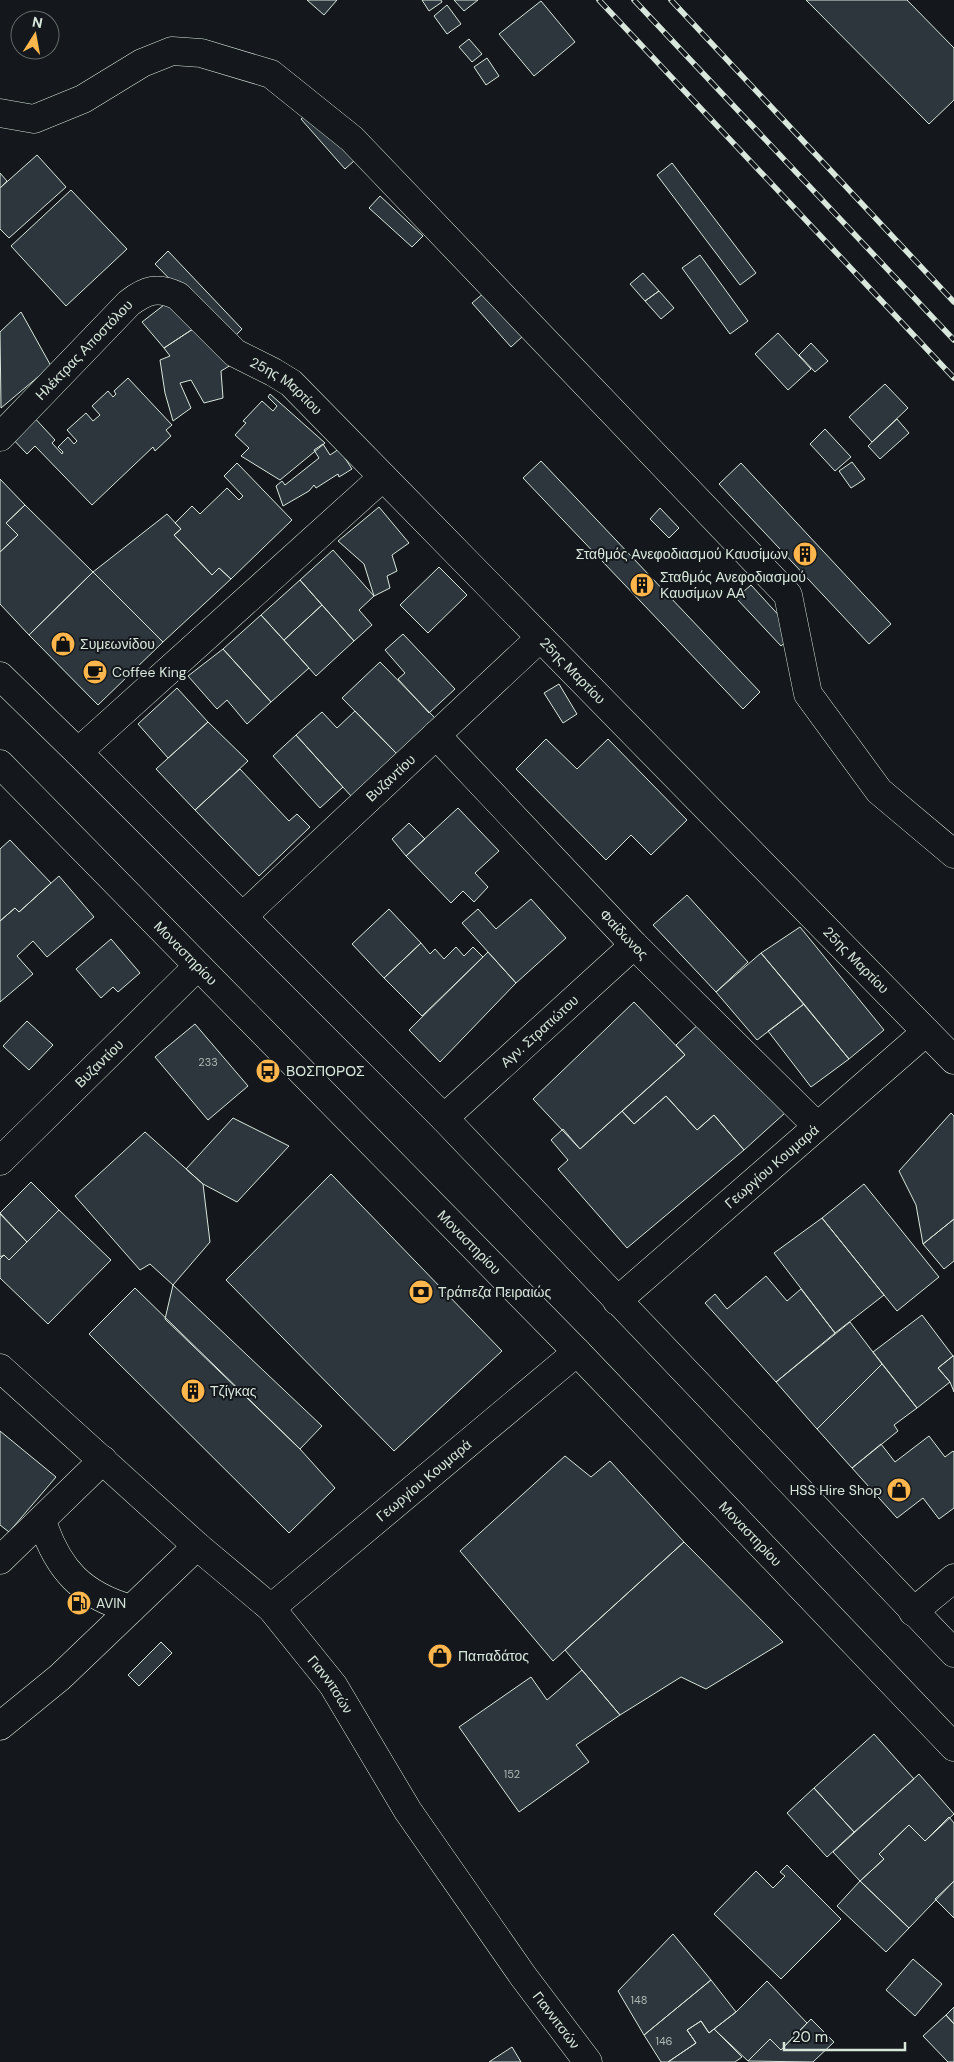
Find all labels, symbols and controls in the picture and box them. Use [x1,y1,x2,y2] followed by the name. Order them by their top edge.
[10,10,60,60] north arrow
[31,12,44,32] text: N
[31,296,136,404] street label: Ηλέκτρας Αποστόλου
[247,353,326,419] street label: 25ης Μαρτίου
[792,541,818,567] building icon: Σταθμός Ανεφοδιασμού Καυσίμων
[576,545,788,563] place label: Σταθμός Ανεφοδιασμού Καυσίμων
[660,568,806,602] place label: Σταθμός Ανεφοδιασμού Καυσίμων ΑΑ
[629,572,655,598] building icon: Σταθμός Ανεφοδιασμού Καυσίμων ΑΑ
[50,631,76,657] shop icon: Συμεωνίδου
[536,633,609,708] street label: 25ης Μαρτίου
[80,635,155,653] place label: Συμεωνίδου
[82,659,108,685] cafe icon: Coffee King
[112,663,187,681] place label: Coffee King
[362,750,419,806] street label: Βυζαντίου
[596,905,652,963] street label: Φαίδωνος
[150,917,221,989] street label: Μοναστηρίου
[819,923,893,997] street label: 25ης Μαρτίου
[497,991,582,1071] street label: Αγν. Στρατιώτου
[71,1035,127,1091] street label: Βυζαντίου
[198,1055,218,1069] house number: 233
[255,1058,281,1084] bus stop icon: ΒΟΣΠΟΡΟΣ
[286,1062,365,1080] place label: ΒΟΣΠΟΡΟΣ
[721,1121,822,1212] street label: Γεωργίου Κουμαρά
[434,1206,505,1278] street label: Μοναστηρίου
[408,1279,434,1305] bank icon: Τράπεζα Πειραιώς
[438,1283,552,1301] place label: Τράπεζα Πειραιώς
[180,1378,206,1404] building icon: Τζίγκας
[210,1382,257,1400] place label: Τζίγκας
[372,1435,475,1525] street label: Γεωργίου Κουμαρά
[886,1477,912,1503] shop icon: HSS Hire Shop
[790,1481,882,1499] place label: HSS Hire Shop
[715,1497,786,1570] street label: Μοναστηρίου
[66,1590,92,1616] fuel station icon: AVIN
[96,1594,126,1612] place label: AVIN
[427,1643,453,1669] shop icon: Παπαδάτος
[458,1647,529,1665] place label: Παπαδάτος
[304,1652,357,1717] street label: Γιαννιτσών
[504,1767,520,1781] house number: 152
[529,1988,584,2052] street label: Γιαννιτσών
[631,1993,647,2007] house number: 148
[784,2020,905,2052] scale bar
[792,2027,828,2047] text: 20 m
[655,2034,673,2048] house number: 146

